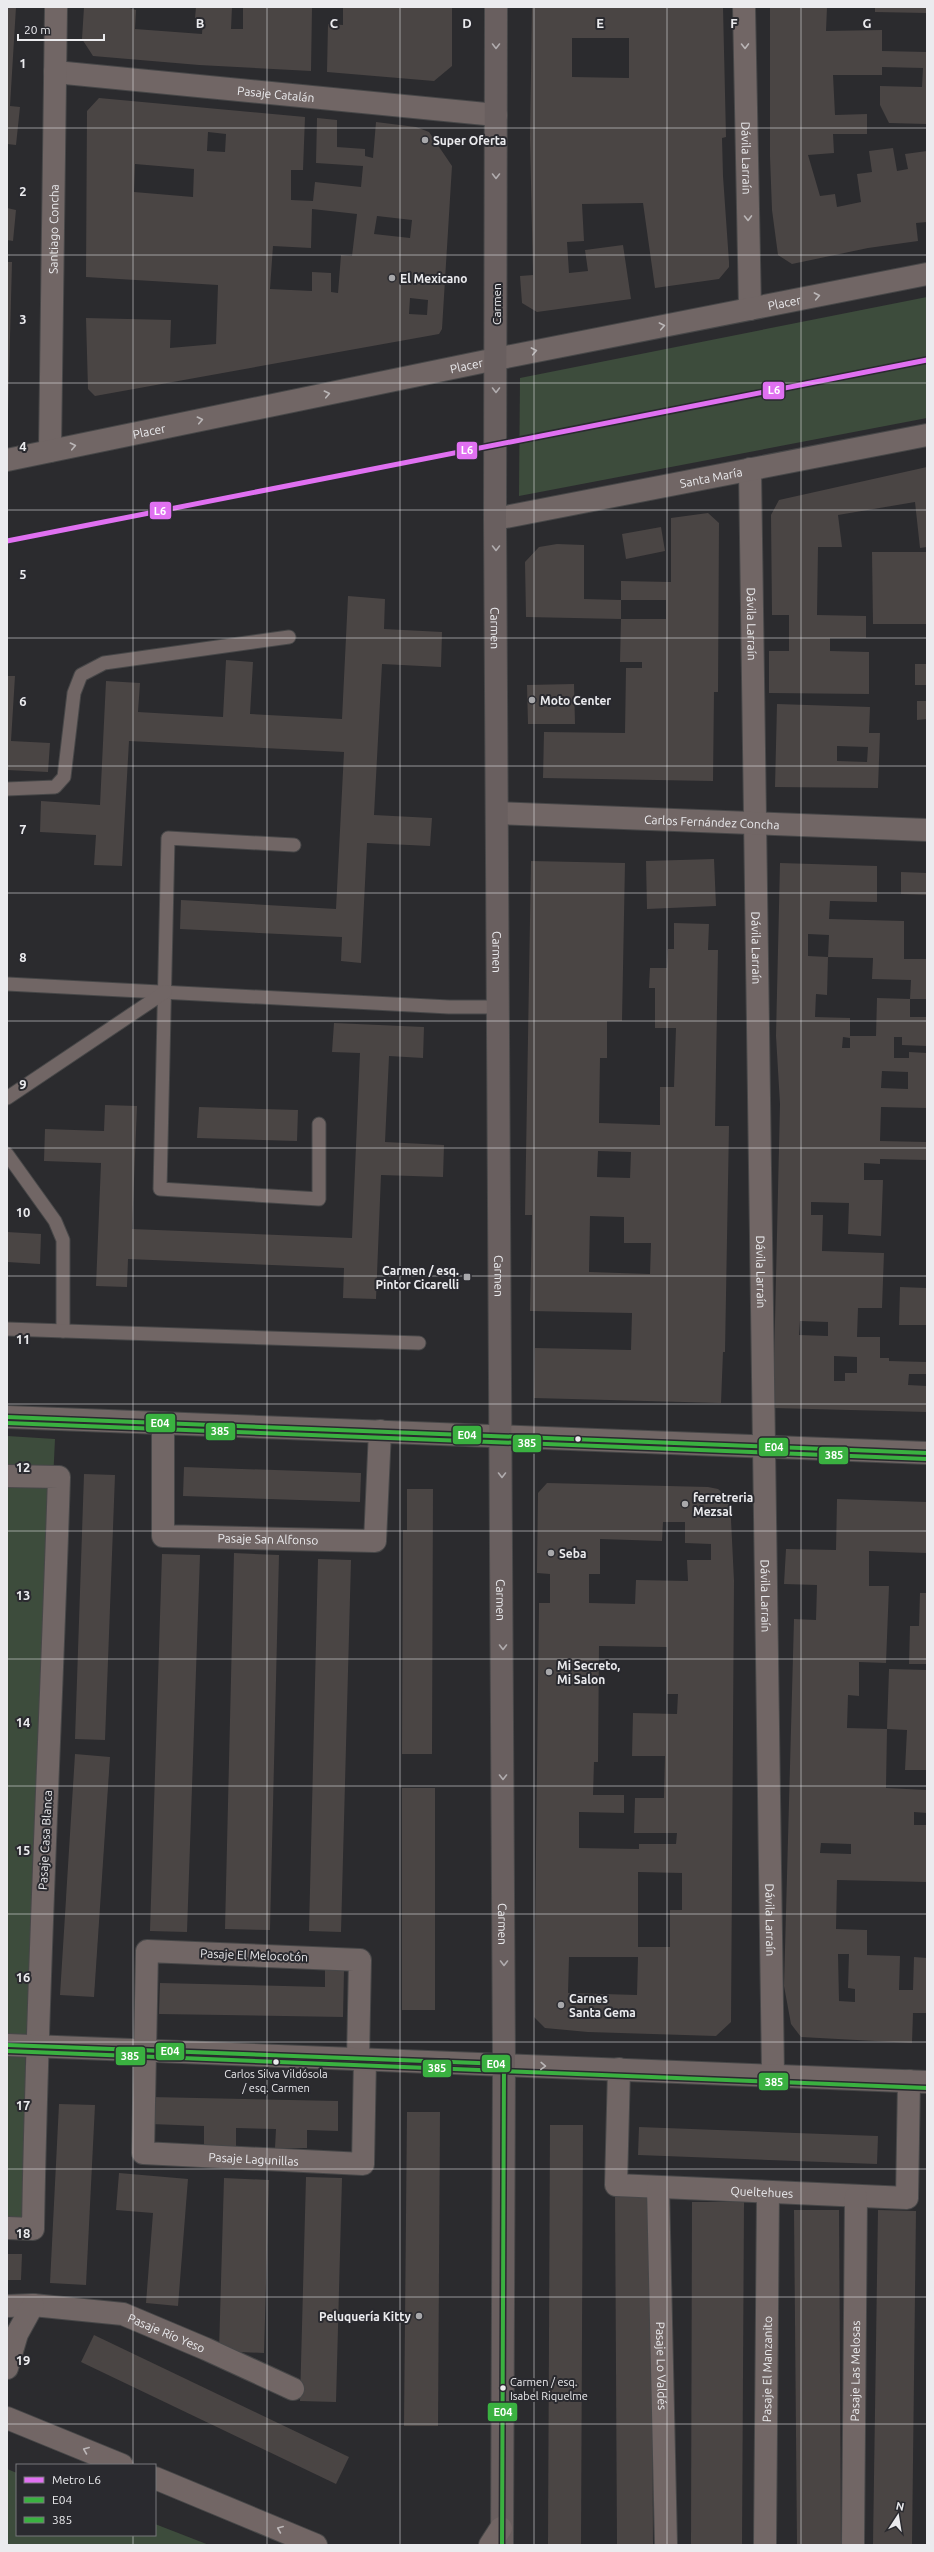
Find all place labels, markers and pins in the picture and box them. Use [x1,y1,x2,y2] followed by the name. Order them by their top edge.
[433,134,506,147] place label: Super Oferta
[420,135,430,145] marker: Super Oferta
[400,272,467,285] place label: El Mexicano
[387,273,397,283] marker: El Mexicano
[540,694,611,707] place label: Moto Center
[527,695,537,705] marker: Moto Center
[376,1264,459,1291] place label: Carmen / esq. Pintor Cicarelli
[462,1272,472,1282] marker: Carmen / esq. Pintor Cicarelli
[573,1434,583,1444] unlabelled marker
[693,1491,753,1518] place label: ferretreria Mezsal
[680,1499,690,1509] marker: ferretreria Mezsal
[559,1547,586,1560] place label: Seba
[546,1548,556,1558] marker: Seba
[557,1659,620,1686] place label: Mi Secreto, Mi Salon
[544,1667,554,1677] marker: Mi Secreto, Mi Salon
[569,1992,636,2019] place label: Carnes Santa Gema
[556,2000,566,2010] marker: Carnes Santa Gema
[271,2057,281,2067] marker: Carlos Silva Vildósola / esq. Carmen
[224,2068,328,2094] place label: Carlos Silva Vildósola / esq. Carmen
[319,2310,412,2323] place label: Peluquería Kitty
[414,2311,424,2321] marker: Peluquería Kitty
[510,2376,588,2402] place label: Carmen / esq. Isabel Riquelme
[498,2383,508,2393] marker: Carmen / esq. Isabel Riquelme

